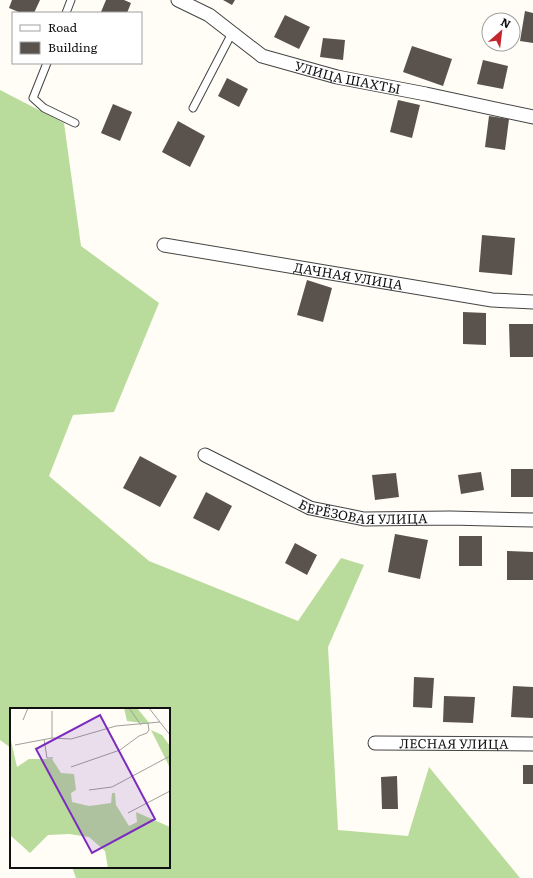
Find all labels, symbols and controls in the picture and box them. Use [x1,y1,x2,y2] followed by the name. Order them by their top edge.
[12,12,142,64] legend
[481,12,521,52] north arrow
[498,13,514,32] text: N
[48,18,78,36] text: Road
[48,38,98,56] text: Building
[293,56,402,98] street label: УЛИЦА ШАХТЫ
[293,257,405,294] street label: ДАЧНАЯ УЛИЦА
[295,494,428,528] street label: БЕРЁЗОВАЯ УЛИЦА
[10,708,170,868] inset map
[399,733,509,753] street label: ЛЕСНАЯ УЛИЦА

